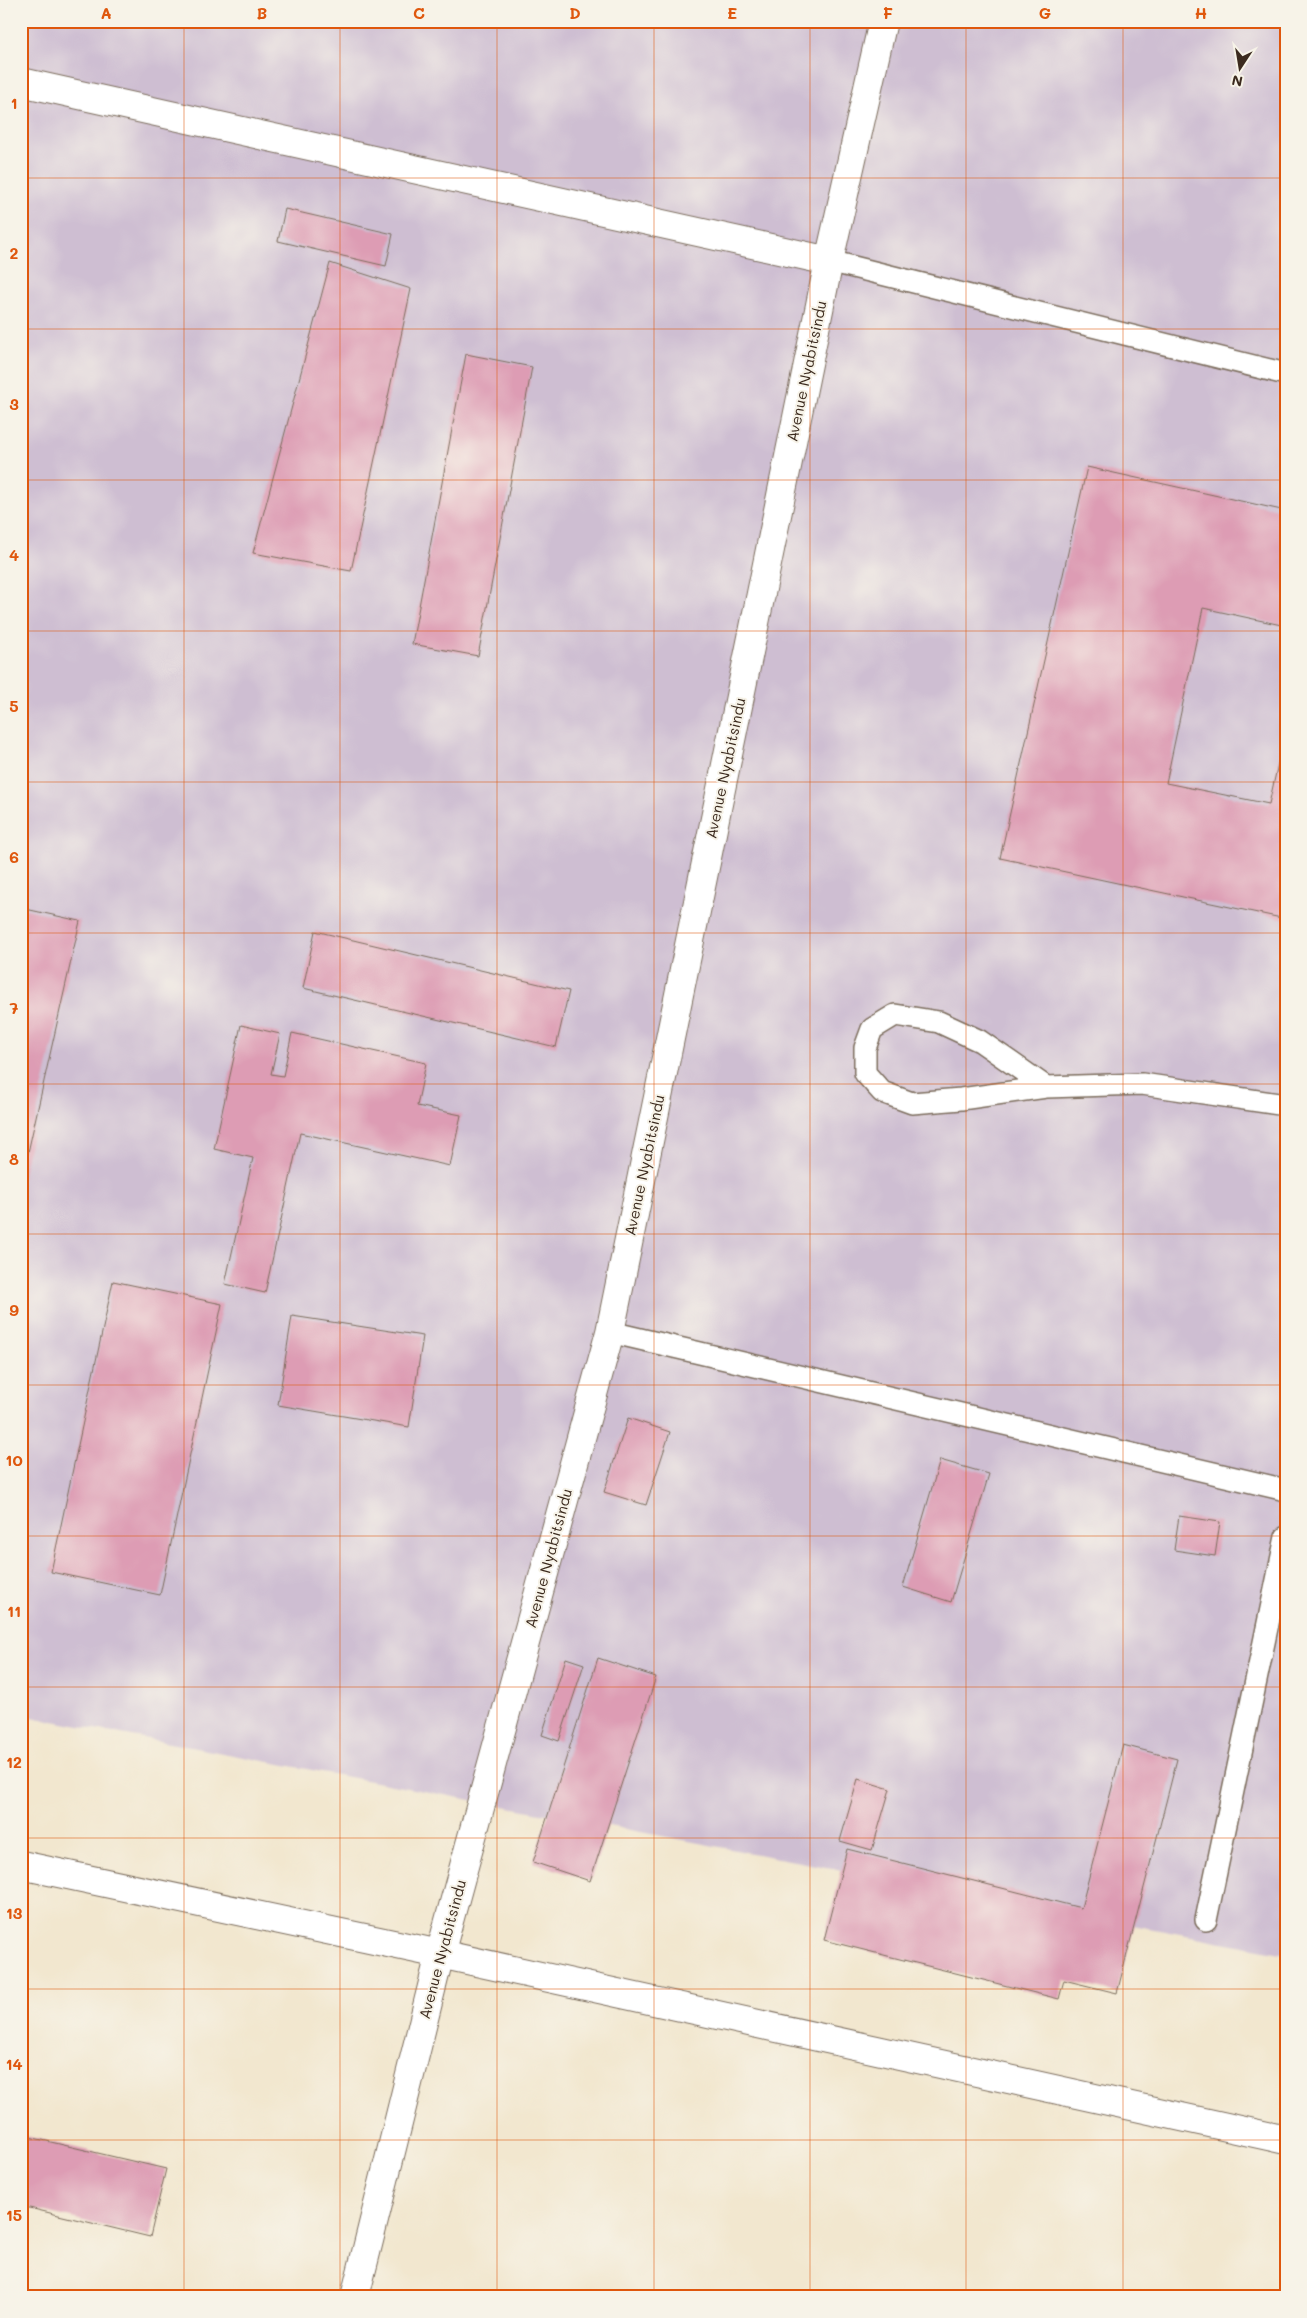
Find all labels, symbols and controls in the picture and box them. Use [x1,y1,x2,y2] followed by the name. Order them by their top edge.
[100,2,112,23] text: A
[257,2,267,23] text: B
[413,2,425,23] text: C
[569,2,581,23] text: D
[727,2,737,23] text: E
[883,2,893,23] text: F
[1039,2,1051,23] text: G
[1195,2,1207,23] text: H
[1214,42,1264,92] north arrow
[1230,71,1244,92] text: N
[10,92,18,113] text: 1
[10,242,19,263] text: 2
[781,299,831,443] street label: Avenue Nyabitsindu
[9,393,19,414] text: 3
[9,544,19,565] text: 4
[9,695,19,716] text: 5
[700,696,750,840] street label: Avenue Nyabitsindu
[9,846,19,867] text: 6
[10,997,19,1018] text: 7
[619,1093,669,1237] street label: Avenue Nyabitsindu
[9,1148,19,1169] text: 8
[9,1299,19,1320] text: 9
[5,1449,23,1470] text: 10
[520,1486,576,1630] street label: Avenue Nyabitsindu
[7,1600,21,1621] text: 11
[6,1751,22,1772] text: 12
[414,1877,470,2021] street label: Avenue Nyabitsindu
[6,1902,23,1923] text: 13
[5,2053,23,2074] text: 14
[6,2204,22,2225] text: 15

